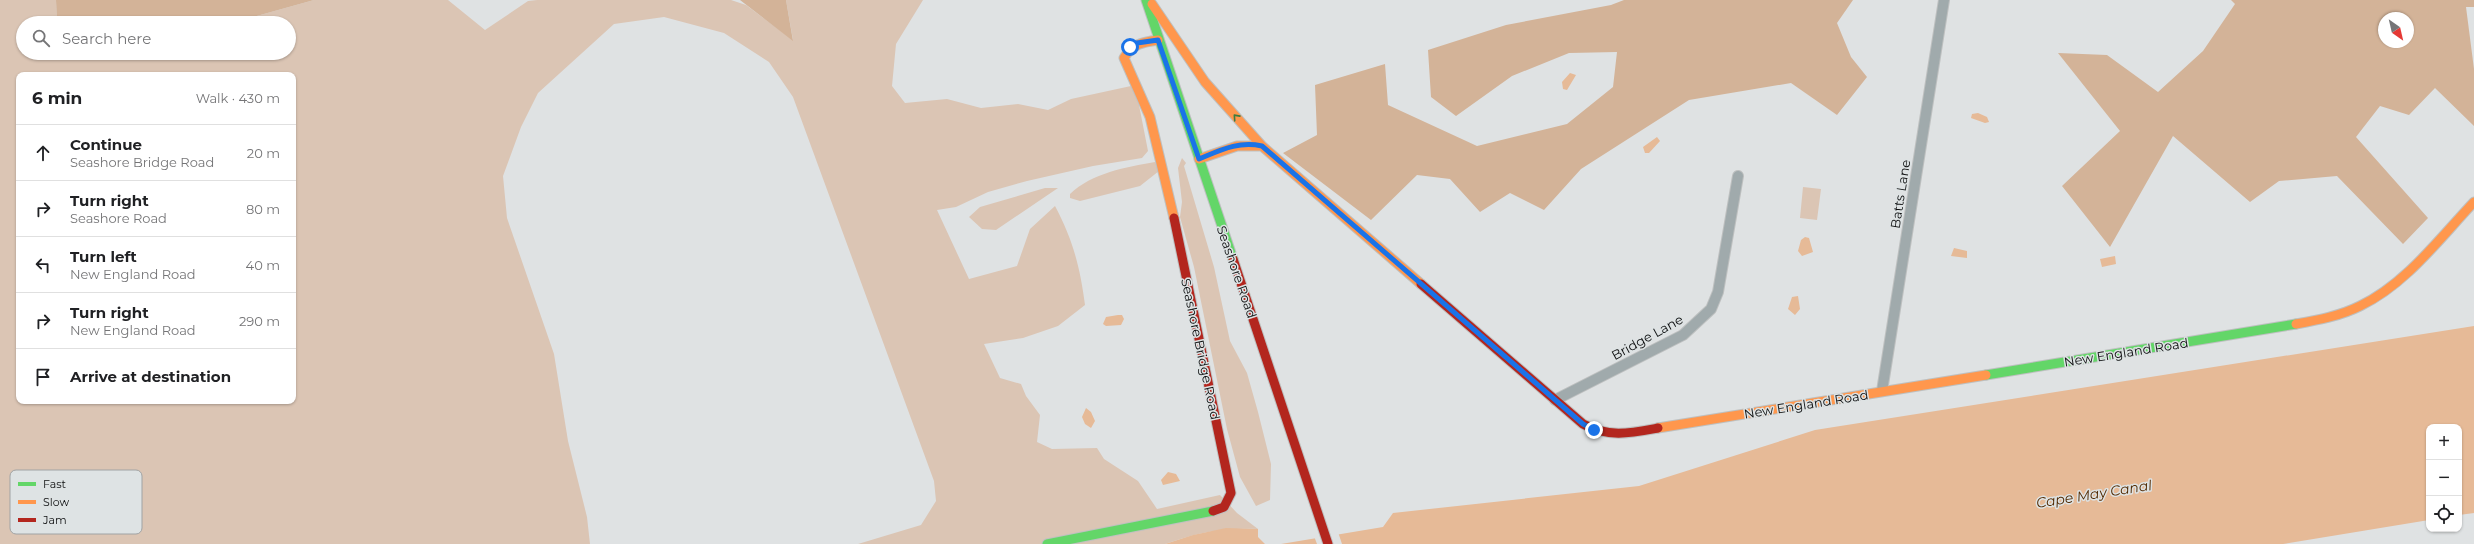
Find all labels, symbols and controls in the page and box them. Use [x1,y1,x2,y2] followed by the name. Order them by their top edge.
[2378,12,2414,48] north arrow
[16,16,296,60] search box
[30,27,52,49] icon: search
[62,29,151,48] text: Search here
[1121,38,1139,56] route start
[32,88,82,108] text: 6 min
[196,90,280,106] text: Walk · 430 m
[1233,114,1240,122] one-way arrow
[70,135,142,154] text: Continue
[32,142,54,164] icon: ahead
[247,145,280,161] text: 20 m
[70,154,214,170] text: Seashore Bridge Road
[1887,158,1913,230] street label: Batts Lane
[70,191,149,210] text: Turn right
[32,198,54,220] icon: right
[246,201,280,217] text: 80 m
[70,210,167,226] text: Seashore Road
[1214,224,1260,320] street label: Seashore Road
[70,247,137,266] text: Turn left
[32,254,54,276] icon: left
[246,257,280,273] text: 40 m
[70,266,196,282] text: New England Road
[1178,277,1224,421] street label: Seashore Bridge Road
[70,303,149,322] text: Turn right
[32,310,54,332] icon: right
[1608,311,1686,363] street label: Bridge Lane
[239,313,280,329] text: 290 m
[70,322,196,338] text: New England Road
[2063,334,2189,370] street label: New England Road
[32,366,54,388] icon: arrive
[70,367,231,386] text: Arrive at destination
[1743,386,1869,422] street label: New England Road
[1585,421,1603,439] route end
[2426,424,2462,532] map controls
[2426,424,2462,460] button: +
[2426,460,2462,496] button: −
[10,470,142,534] legend
[2035,476,2153,512] water label: Cape May Canal
[43,477,67,491] text: Fast
[43,495,69,509] text: Slow
[2426,496,2462,532] button: locate
[42,513,67,527] text: Jam

